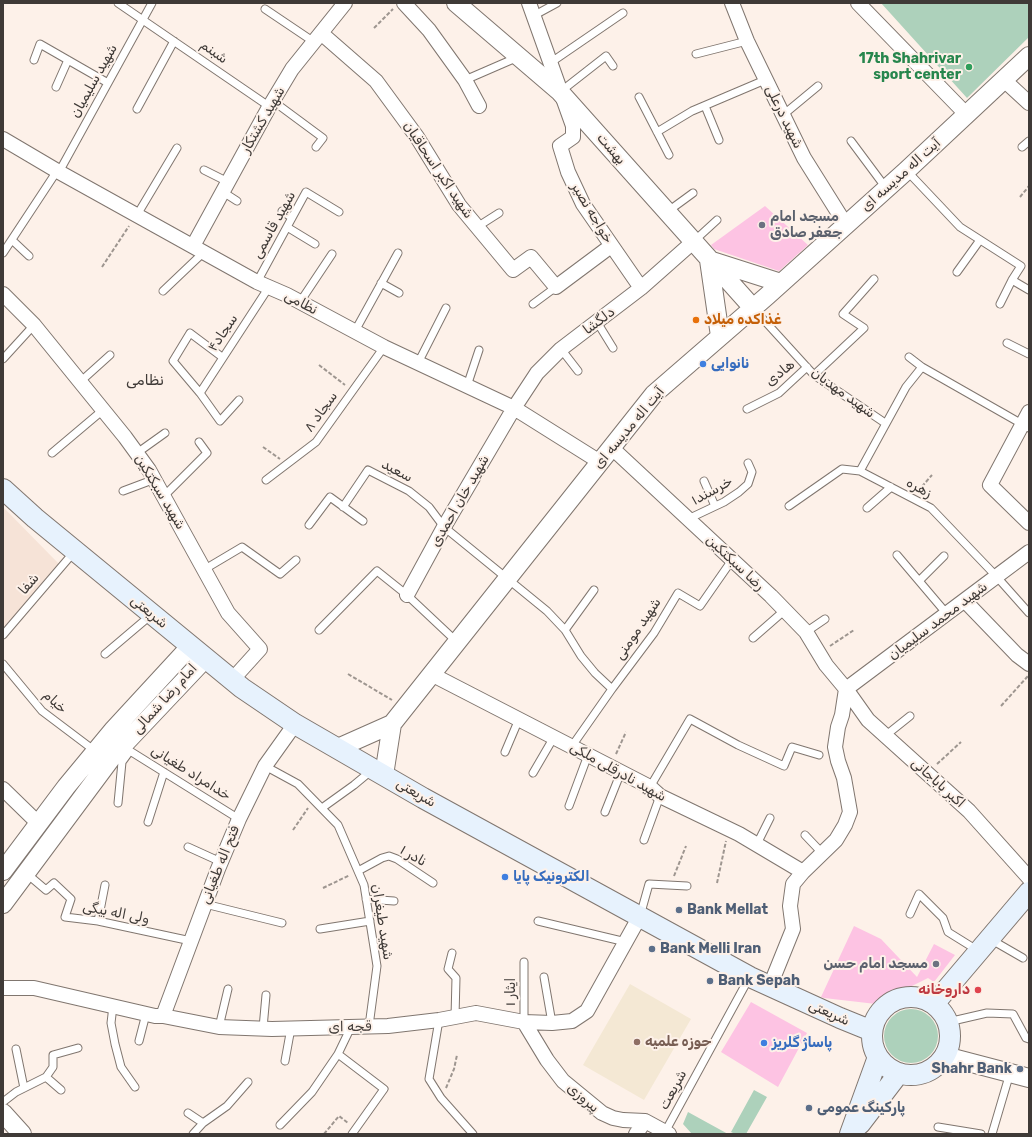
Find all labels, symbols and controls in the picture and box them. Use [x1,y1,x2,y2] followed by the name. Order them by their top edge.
[197,37,231,67] street label: شبنم
[67,41,121,121] street label: شهید سلیمیان
[859,51,961,84] place label: 17th Shahrivar sport center
[964,62,974,72] marker: 17th Shahrivar sport center
[761,83,807,151] street label: شهید درعلی
[237,84,289,156] street label: شهید کشتکار
[399,118,477,222] street label: شهید اکبر اسحاقیان
[593,130,629,168] street label: بهشت
[858,135,944,215] street label: آیت اله مدیسه ای
[567,180,617,246] street label: خواجه نصیر
[249,188,299,262] street label: شهید قاسمی
[770,209,842,242] place label: مسجد امام جعفر صادق
[757,220,767,230] marker: مسجد امام جعفر صادق
[281,287,321,319] street label: نظامی
[580,304,618,338] street label: دلگشا
[204,311,242,355] street label: سجاد۴
[704,312,781,328] place label: غذاکده میلاد
[691,315,701,325] marker: غذاکده میلاد
[711,356,749,372] place label: نانوایی
[762,356,798,390] street label: هادی
[698,359,708,369] marker: نانوایی
[808,364,878,422] street label: شهید مهدیان
[126,372,164,390] district label: نظامی
[590,384,668,472] street label: آیت اله مدیسه ای
[301,388,341,436] street label: سجاد ۸
[131,451,189,533] street label: شهید سبکتکین
[427,452,493,550] street label: شهید خان احمدی
[379,456,415,486] street label: سعید
[689,473,735,509] street label: خرسند۱
[903,474,935,502] street label: زهره
[702,532,768,594] street label: رضا سبکتکین
[15,570,43,598] street label: شفا
[885,578,991,664] street label: شهید محمد سلیمیان
[127,592,171,632] street label: شریعتی
[611,595,665,663] street label: شهید مومنی
[129,660,201,738] street label: امام رضا شمالی
[40,687,70,717] street label: خیام
[567,739,669,805] street label: شهید نادرقلی ملکی
[148,742,234,804] street label: خدامراد طغیانی
[908,754,968,812] street label: اکبر باباجانی
[393,775,439,811] street label: شریعتی
[197,823,243,907] street label: فتح اله طغیانی
[397,842,429,870] street label: نادر ۱
[513,869,590,885] place label: الکترونیک پایا
[500,872,510,882] marker: الکترونیک پایا
[368,883,396,961] street label: شهید طیغران
[81,898,151,928] street label: ولی اله بیگی
[687,902,768,918] place label: Bank Mellat
[674,905,684,915] marker: Bank Mellat
[660,941,761,957] place label: Bank Melli Iran
[647,944,657,954] marker: Bank Melli Iran
[823,956,928,972] place label: مسجد امام حسن
[931,959,941,969] marker: مسجد امام حسن
[718,973,800,989] place label: Bank Sepah
[705,976,715,986] marker: Bank Sepah
[503,978,519,1006] street label: ایثار ۱
[918,982,970,998] place label: داروخانه
[973,985,983,995] marker: داروخانه
[806,997,852,1029] street label: شریعتی
[328,1018,372,1036] street label: قجه ای
[645,1034,712,1050] place label: حوزه علمیه
[772,1035,832,1051] place label: پاساژ گلریز
[632,1037,642,1047] marker: حوزه علمیه
[759,1038,769,1048] marker: پاساژ گلریز
[932,1061,1012,1077] place label: Shahr Bank
[1015,1064,1025,1074] marker: Shahr Bank
[656,1067,690,1113] street label: شریعت
[564,1080,602,1116] street label: پیروزی
[817,1100,905,1116] place label: پارکینگ عمومی
[804,1103,814,1113] marker: پارکینگ عمومی

